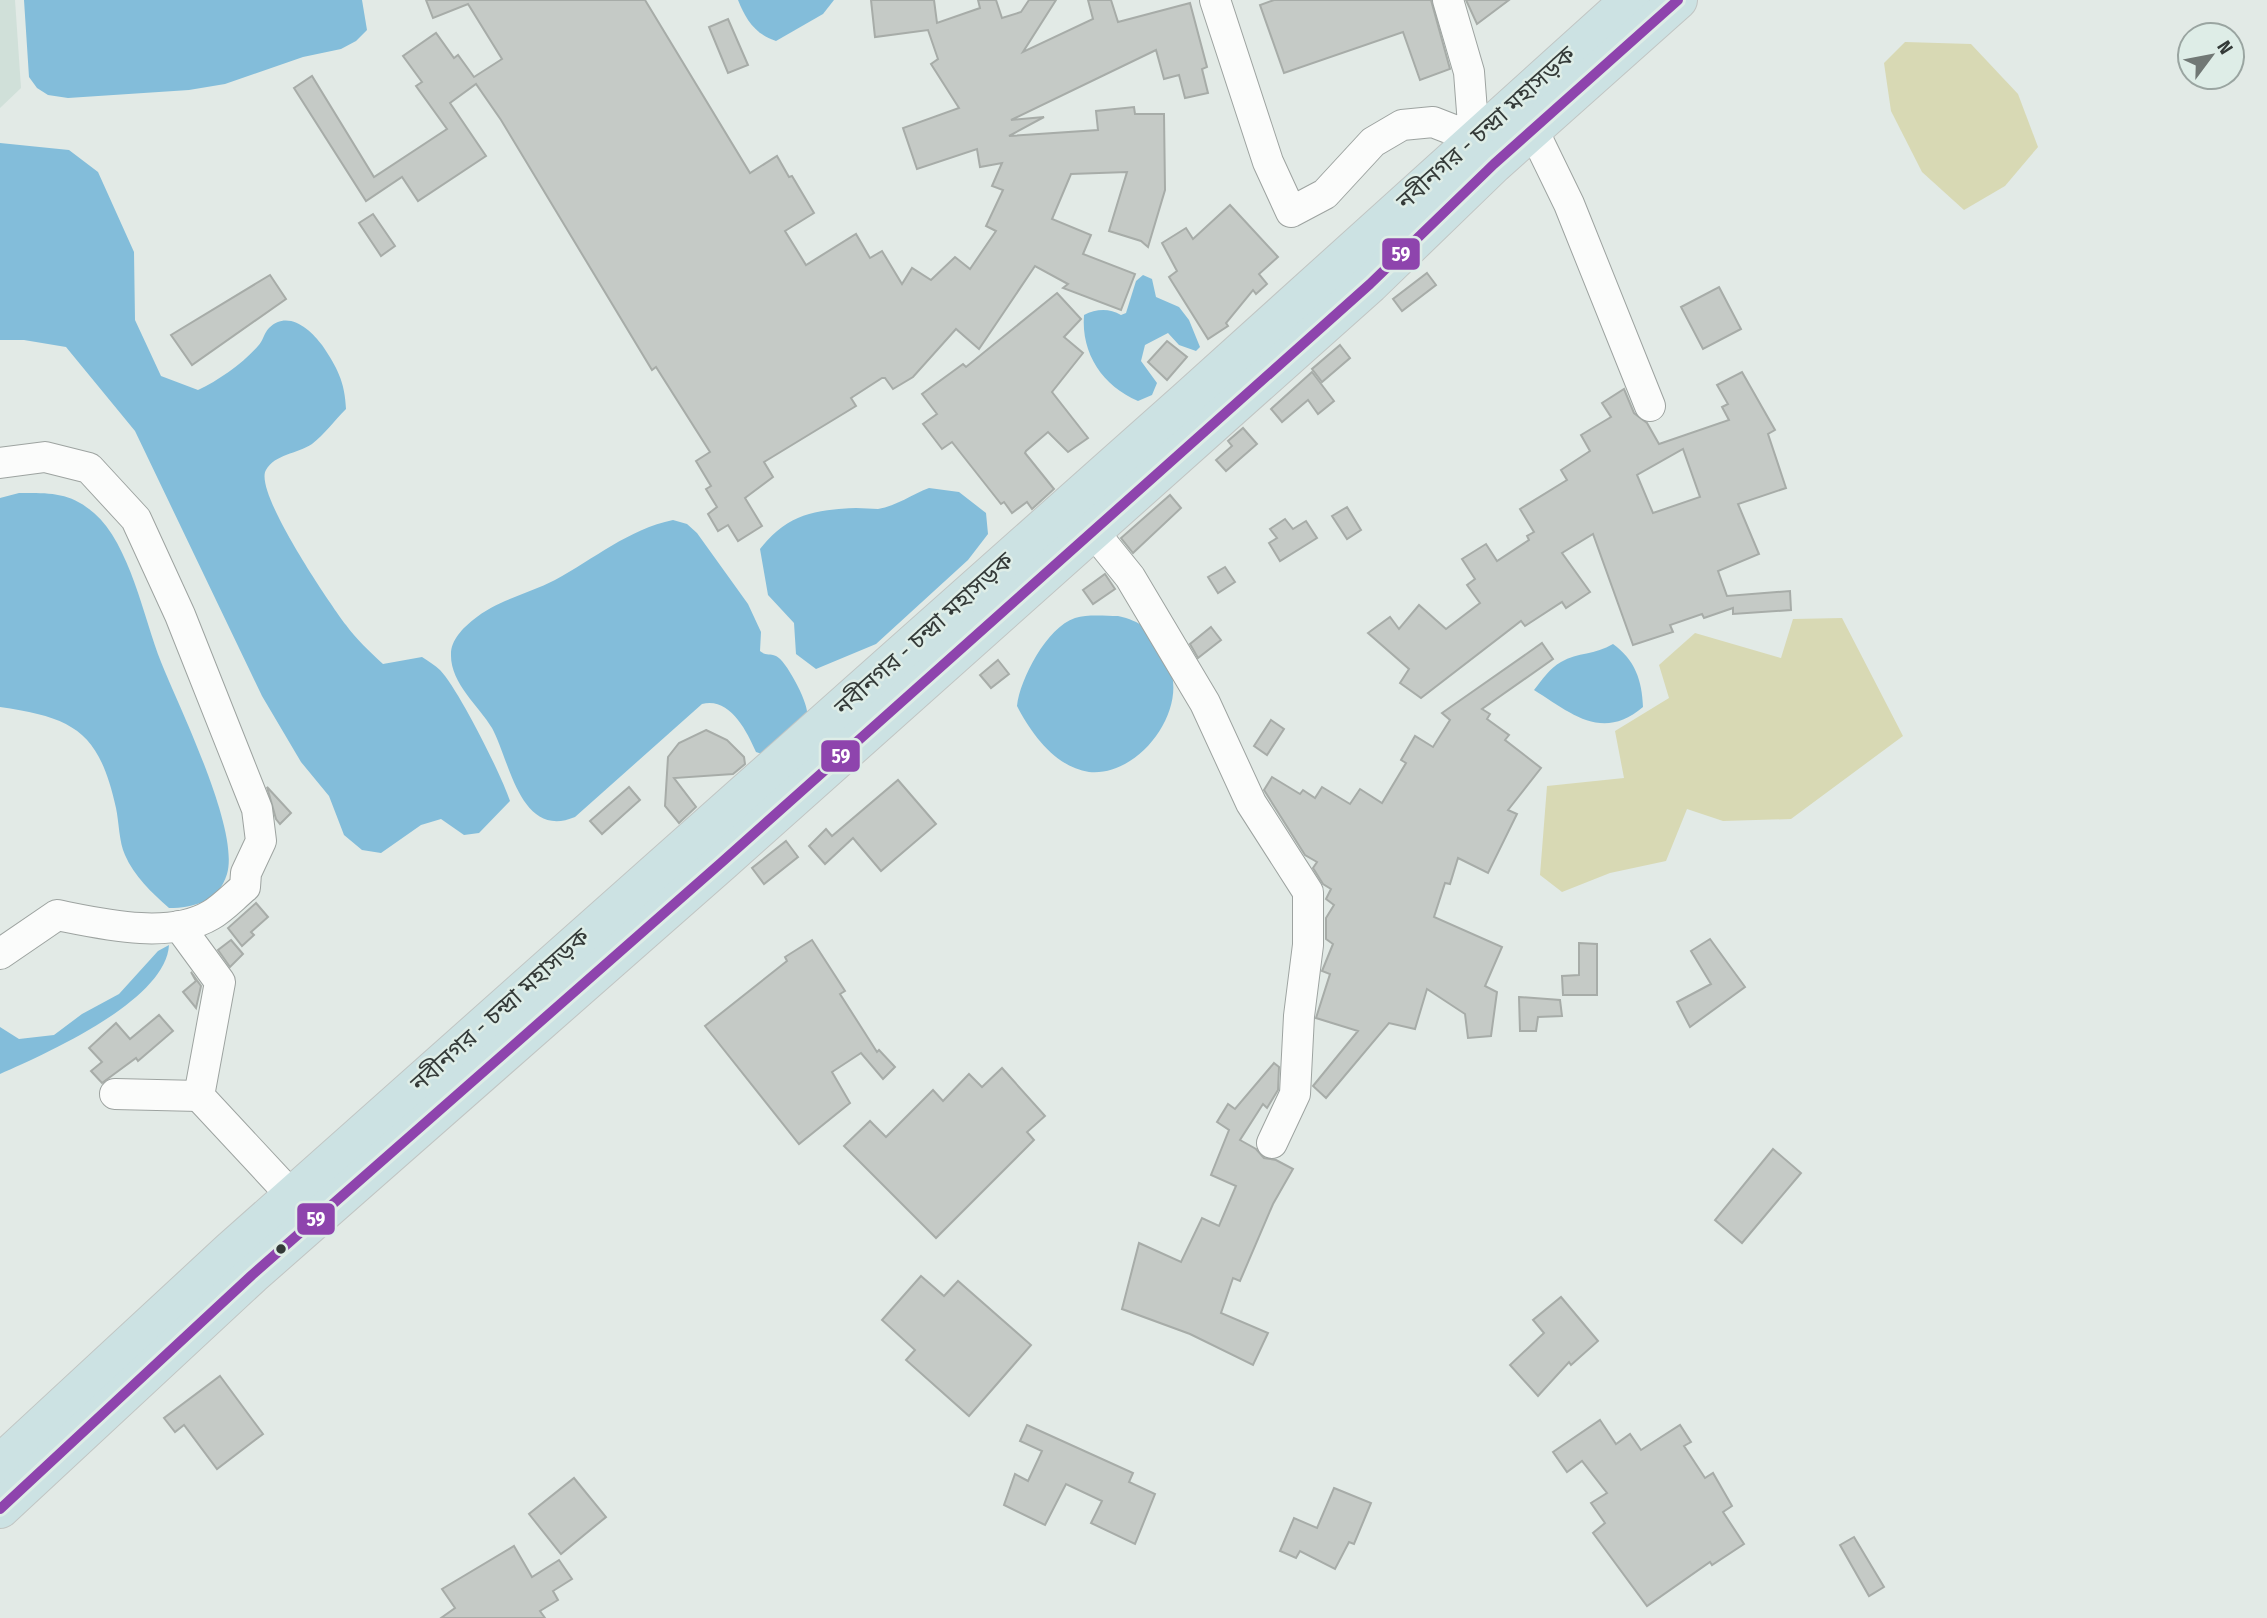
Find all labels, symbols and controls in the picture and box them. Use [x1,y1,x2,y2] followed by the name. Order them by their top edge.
[2176,21,2246,91] north arrow
[2212,36,2238,58] text: N
[1390,40,1582,216] street label: নবীনগর - চন্দ্রা মহাসড়ক
[1381,237,1421,271] line badge: 59
[1392,243,1411,266] text: 59
[828,546,1020,722] street label: নবীনগর - চন্দ্রা মহাসড়ক
[820,739,861,773] line badge: 59
[832,745,851,768] text: 59
[404,922,596,1098] street label: নবীনগর - চন্দ্রা মহাসড়ক
[296,1202,336,1236] line badge: 59
[307,1208,326,1231] text: 59
[274,1242,288,1256] unlabelled marker

